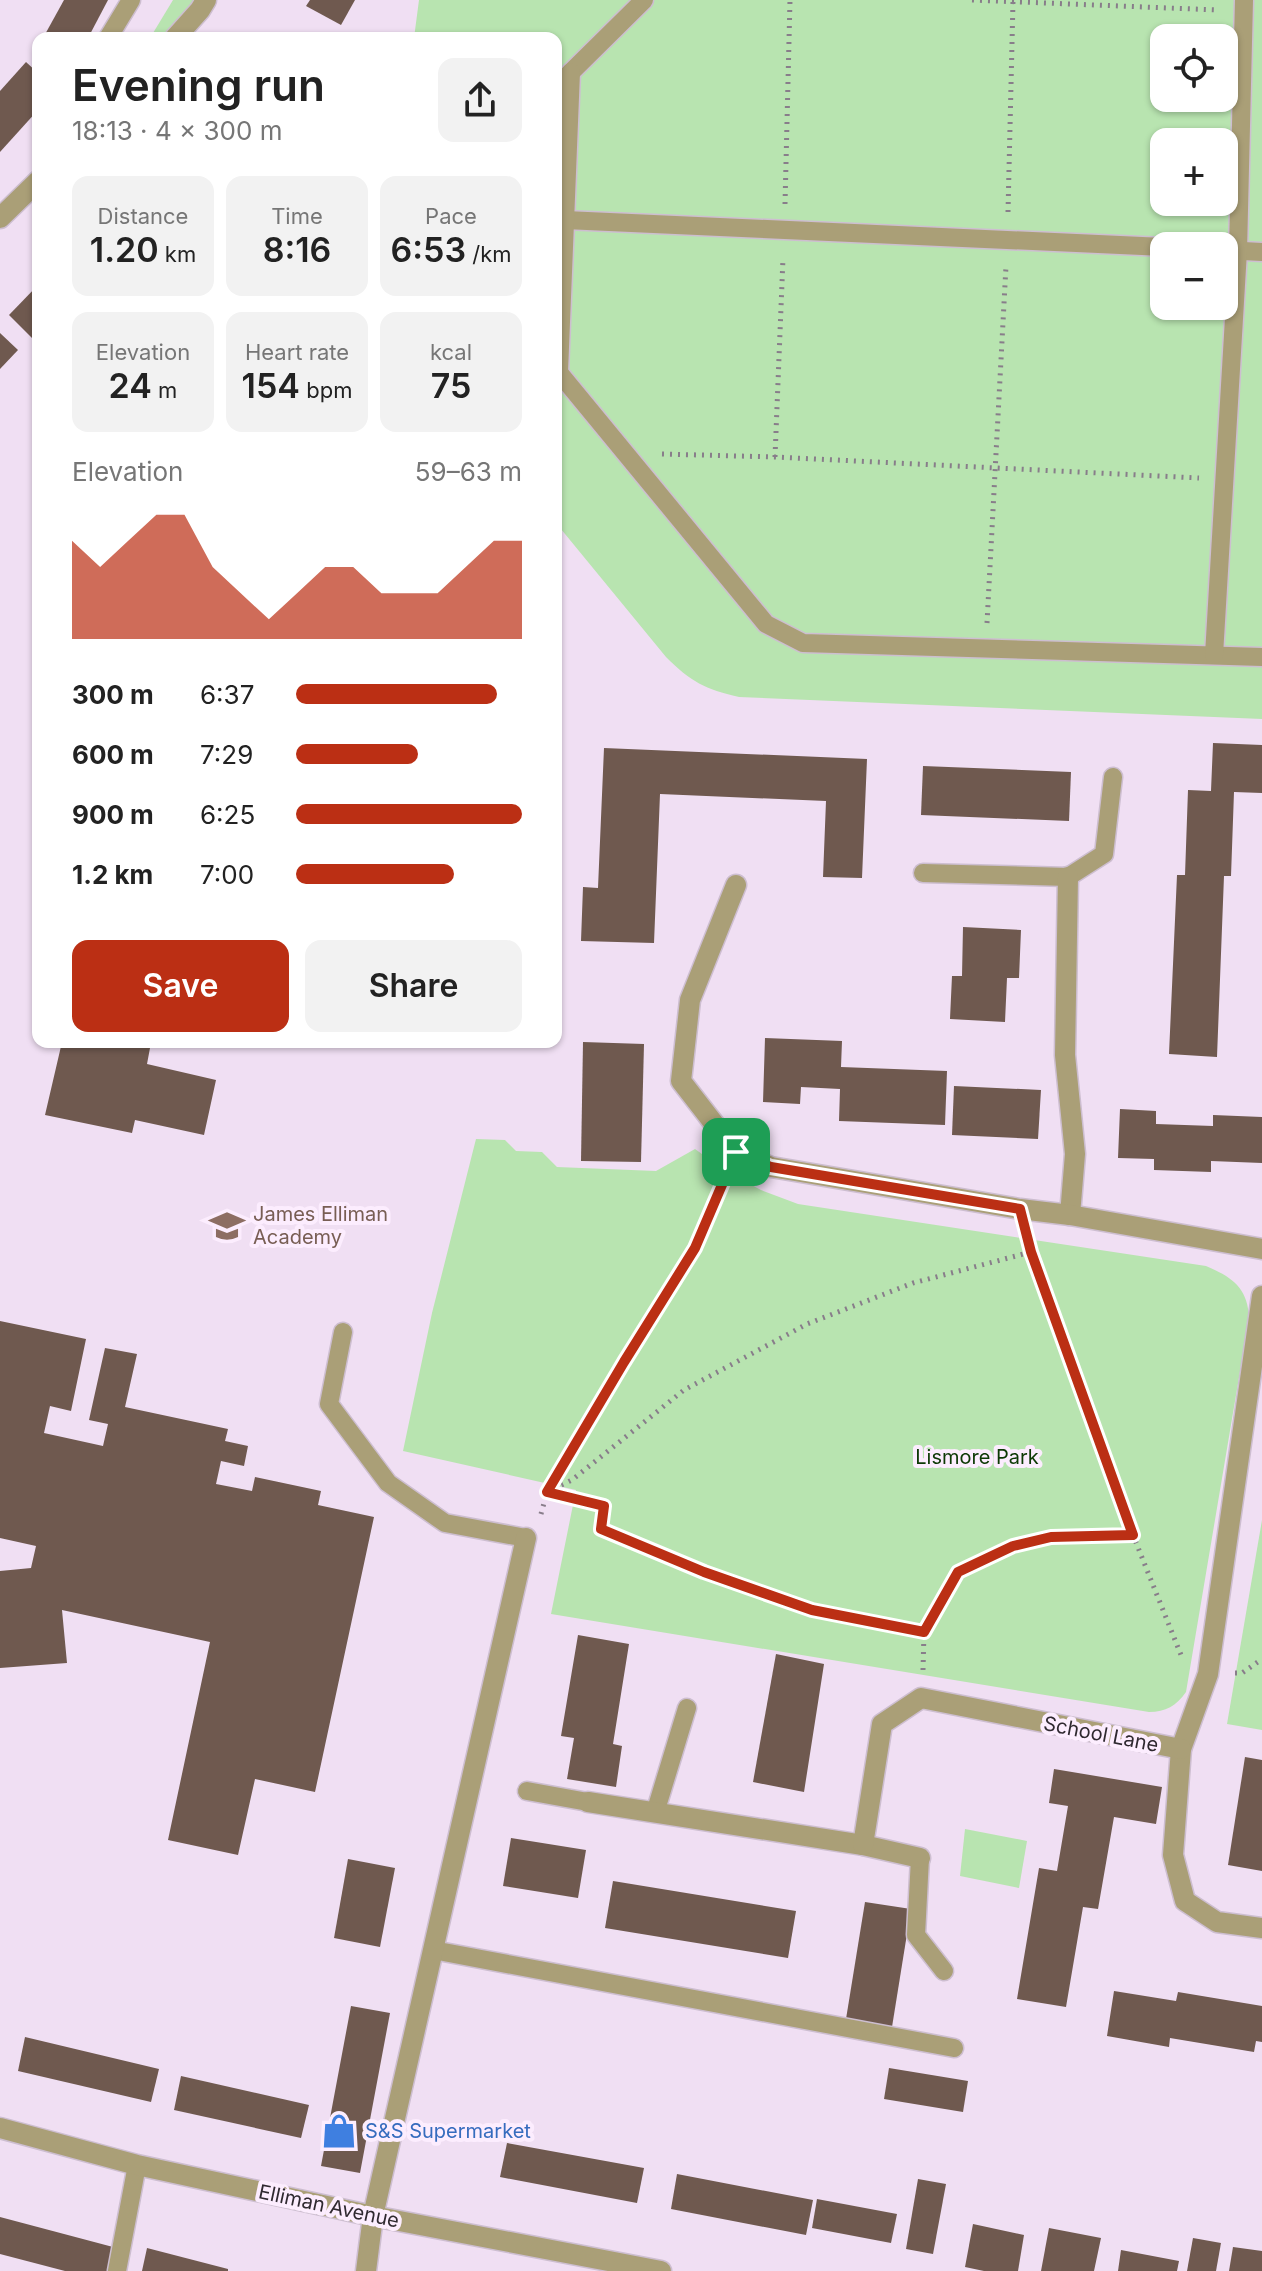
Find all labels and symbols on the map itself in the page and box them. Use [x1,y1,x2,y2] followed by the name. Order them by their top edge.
[702,1118,770,1186] pin
[253,1202,388,1249] place label: James Elliman Academy
[208,1207,246,1245] school or university icon: James Elliman Academy
[915,1445,1039,1469] park label: Lismore Park
[1041,1711,1161,1757] street label: School Lane
[320,2112,358,2150] shop icon: S&S Supermarket
[365,2119,531,2143] place label: S&S Supermarket
[257,2179,401,2233] street label: Elliman Avenue

